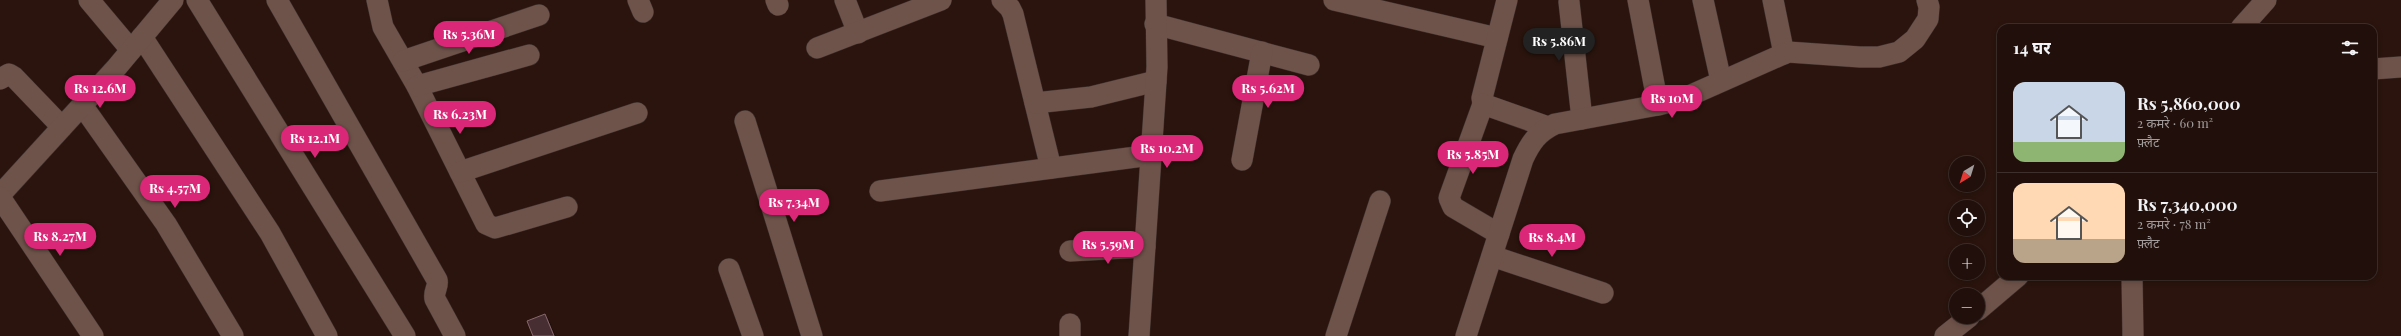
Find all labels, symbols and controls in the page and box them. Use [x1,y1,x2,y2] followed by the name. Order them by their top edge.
[428,21,510,55] pin: Rs 5.36M
[443,25,495,42] text: Rs 5.36M
[1518,28,1600,62] pin: Rs 5.86M
[1532,32,1586,49] text: Rs 5.86M
[2013,36,2051,58] text: 14 घर
[2339,37,2361,59] icon: filters
[59,75,141,109] pin: Rs 12.6M
[1227,75,1309,109] pin: Rs 5.62M
[74,79,126,96] text: Rs 12.6M
[1241,79,1295,96] text: Rs 5.62M
[1639,85,1705,119] pin: Rs 10M
[1650,89,1694,106] text: Rs 10M
[2137,92,2241,114] text: Rs 5,860,000
[2045,98,2093,146] icon: home
[419,101,501,135] pin: Rs 6.23M
[433,105,487,122] text: Rs 6.23M
[2137,114,2213,131] text: 2 कमरे · 60 m²
[274,125,356,159] pin: Rs 12.1M
[290,129,340,146] text: Rs 12.1M
[2137,133,2160,150] text: फ़्लैट
[1126,135,1208,169] pin: Rs 10.2M
[1140,139,1194,156] text: Rs 10.2M
[1432,141,1514,175] pin: Rs 5.85M
[1447,145,1499,162] text: Rs 5.85M
[1949,156,1985,192] north arrow
[1949,156,1985,324] map controls
[134,175,216,209] pin: Rs 4.57M
[149,179,201,196] text: Rs 4.57M
[753,189,835,223] pin: Rs 7.34M
[768,193,820,210] text: Rs 7.34M
[2137,193,2238,215] text: Rs 7,340,000
[2045,199,2093,247] icon: home
[1949,200,1985,236] button: locate
[2137,215,2211,232] text: 2 कमरे · 78 m²
[19,223,101,257] pin: Rs 8.27M
[1515,224,1589,258] pin: Rs 8.4M
[33,227,87,244] text: Rs 8.27M
[1528,228,1576,245] text: Rs 8.4M
[1067,231,1149,265] pin: Rs 5.59M
[2137,234,2160,251] text: फ़्लैट
[1082,235,1134,252] text: Rs 5.59M
[1949,244,1985,280] button: +
[1949,288,1985,324] button: −

